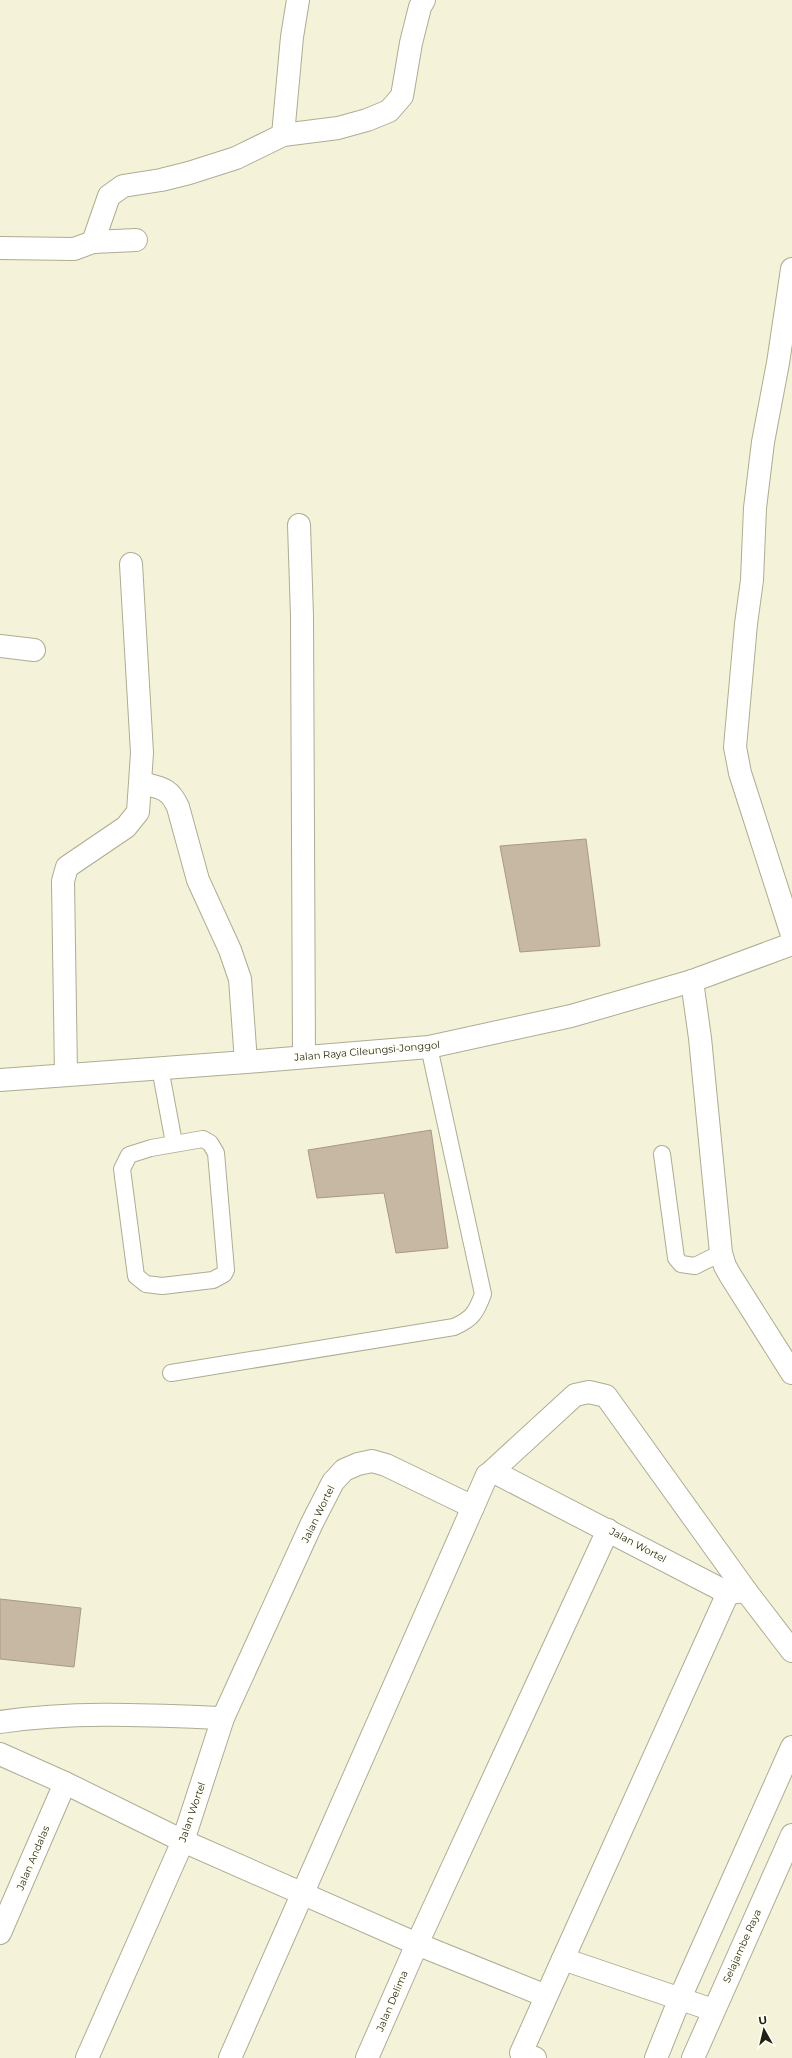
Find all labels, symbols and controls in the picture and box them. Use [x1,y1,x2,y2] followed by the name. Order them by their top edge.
[293,1038,440,1064] street label: Jalan Raya Cileungsi-Jonggol
[298,1483,338,1546] street label: Jalan Wortel
[606,1524,669,1565] street label: Jalan Wortel
[175,1780,208,1845] street label: Jalan Wortel
[13,1824,53,1893] street label: Jalan Andalas
[720,1907,764,1985] street label: Selajambe Raya
[373,1969,411,2034] street label: Jalan Delima
[744,2010,784,2050] north arrow
[757,2013,768,2028] text: U

